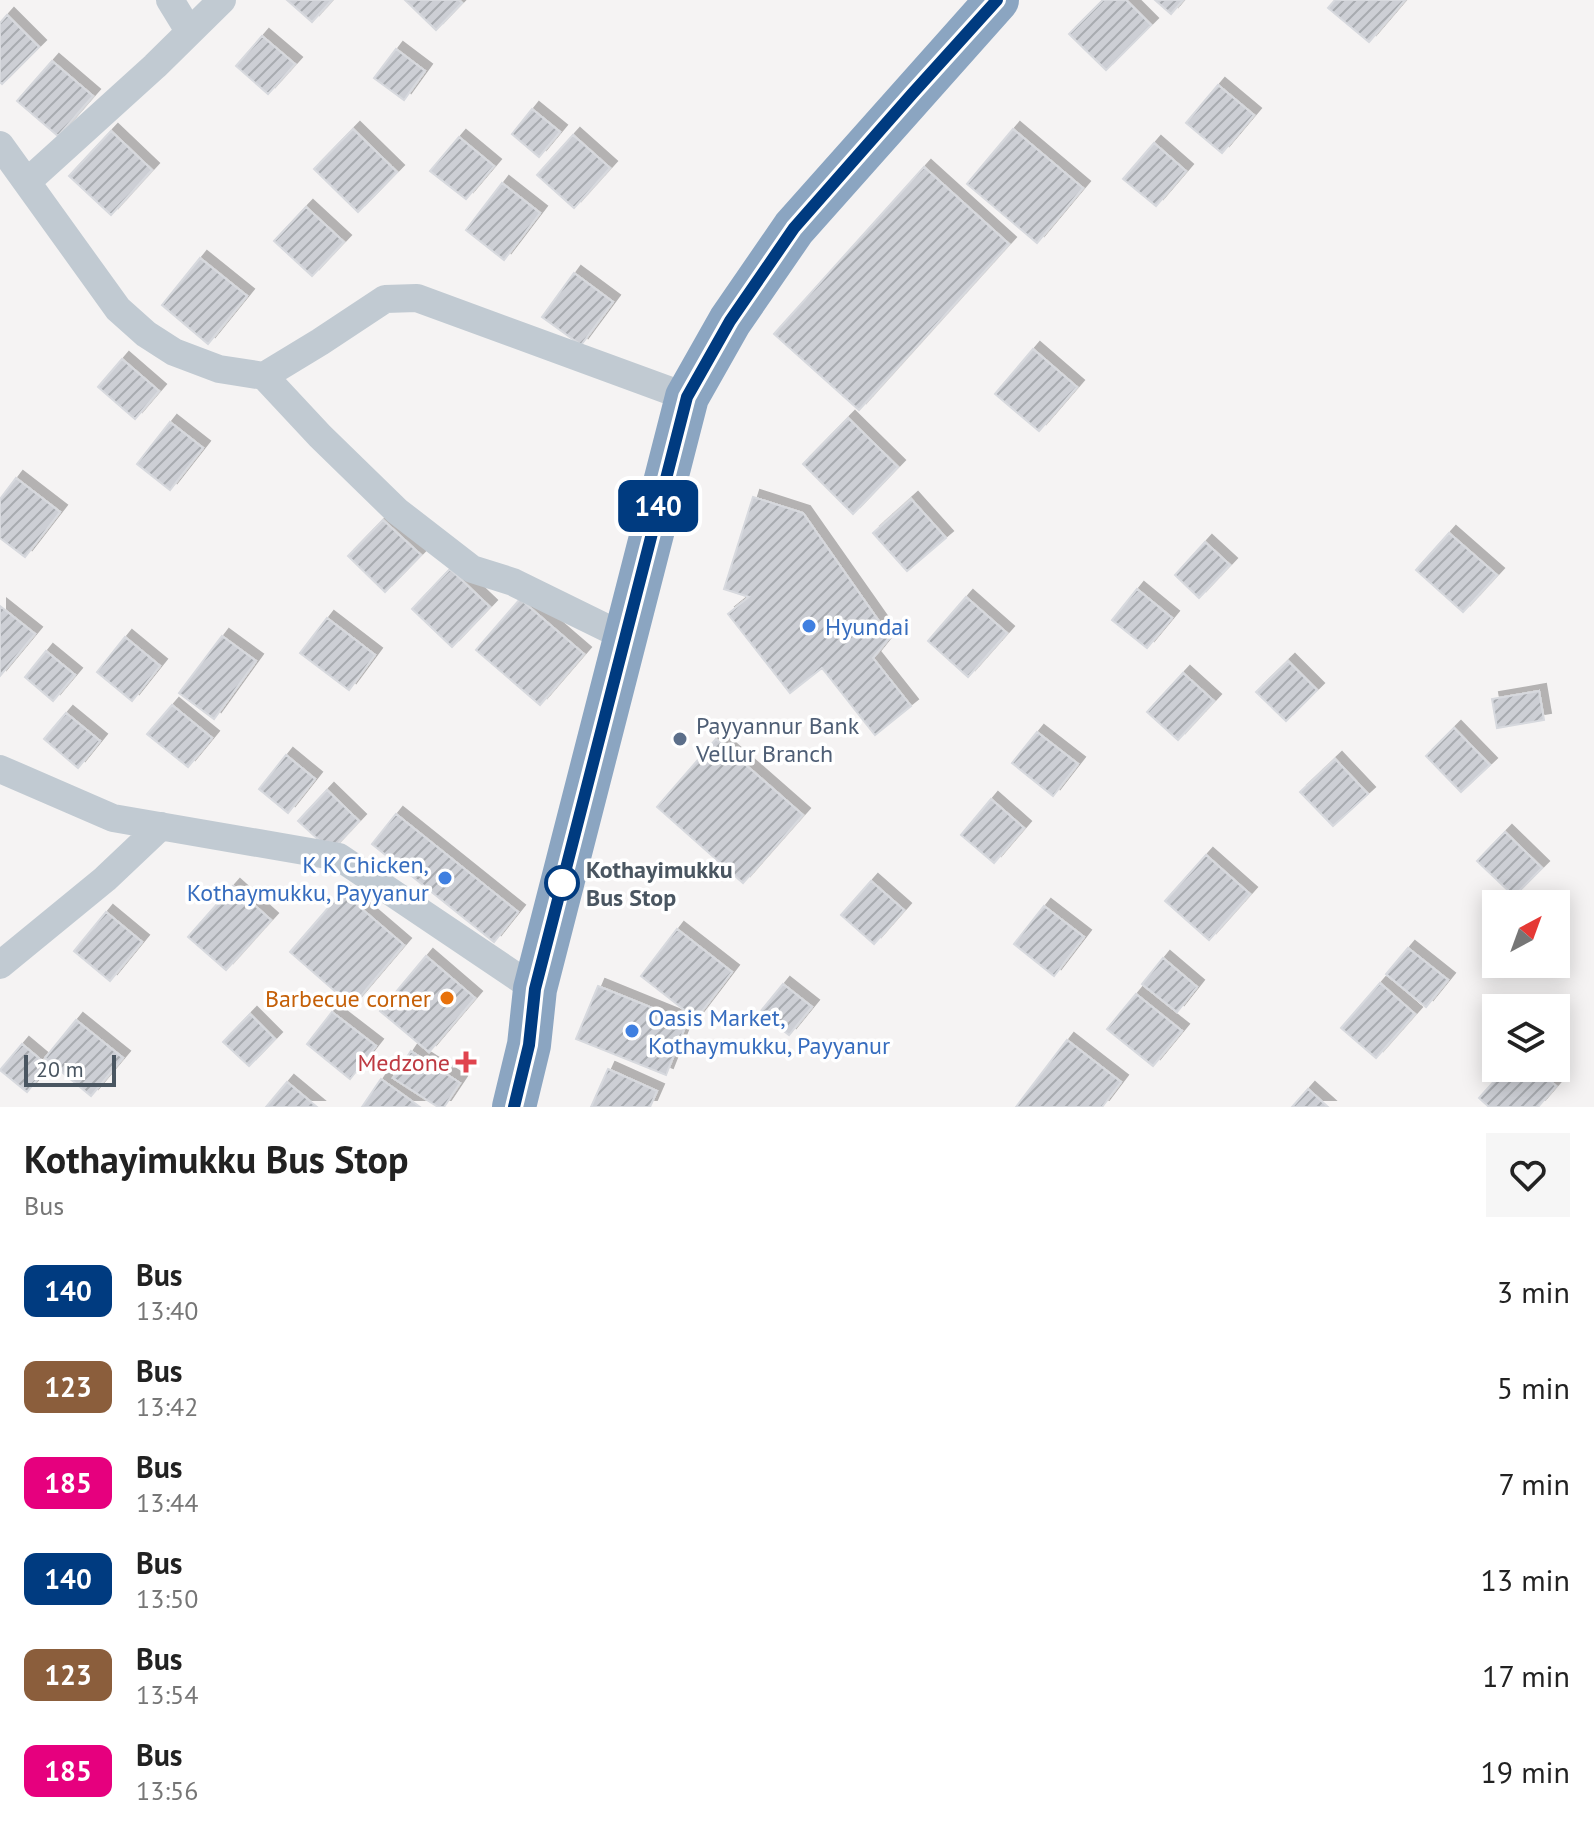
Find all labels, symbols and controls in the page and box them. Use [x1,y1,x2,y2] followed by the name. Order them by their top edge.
[612,480,704,532] line badge: 140
[634,487,682,524] text: 140
[825,611,910,642] place label: Hyundai
[800,617,818,635] marker: Hyundai
[695,710,860,769] place label: Payyannur Bank Vellur Branch
[671,730,689,748] marker: Payyannur Bank Vellur Branch
[187,849,429,908] place label: K K Chicken, Kothaymukku, Payyanur
[586,854,733,913] place label: Kothayimukku Bus Stop
[545,866,579,900] marker: Kothayimukku Bus Stop
[436,869,454,887] marker: K K Chicken, Kothaymukku, Payyanur
[1482,890,1570,978] north arrow
[1482,890,1570,1082] map controls
[265,983,431,1014] place label: Barbecue corner
[438,989,456,1007] marker: Barbecue corner
[1482,994,1570,1082] button: layers
[648,1002,890,1061] place label: Oasis Market, Kothaymukku, Payyanur
[623,1022,641,1040] marker: Oasis Market, Kothaymukku, Payyanur
[357,1047,450,1078] place label: Medzone
[24,1051,116,1087] scale bar
[457,1053,475,1071] marker: Medzone
[36,1055,84,1083] text: 20 m
[1486,1133,1570,1217] button: heart
[24,1134,408,1183] text: Kothayimukku Bus Stop
[24,1189,64,1222] text: Bus
[136,1255,183,1294] text: Bus
[44,1272,92,1309] text: 140
[1497,1272,1570,1311] text: 3 min
[136,1294,198,1327] text: 13:40
[136,1351,183,1390] text: Bus
[44,1368,92,1405] text: 123
[1497,1368,1570,1407] text: 5 min
[136,1390,198,1423] text: 13:42
[136,1447,183,1486] text: Bus
[44,1464,92,1501] text: 185
[1498,1464,1570,1503] text: 7 min
[136,1486,198,1519] text: 13:44
[136,1543,183,1582] text: Bus
[44,1560,92,1597] text: 140
[1480,1560,1570,1599] text: 13 min
[136,1582,198,1615] text: 13:50
[136,1639,183,1678] text: Bus
[44,1656,92,1693] text: 123
[1482,1656,1570,1695] text: 17 min
[136,1678,198,1711] text: 13:54
[136,1735,183,1774] text: Bus
[44,1752,92,1789] text: 185
[1480,1752,1570,1791] text: 19 min
[136,1774,198,1807] text: 13:56

